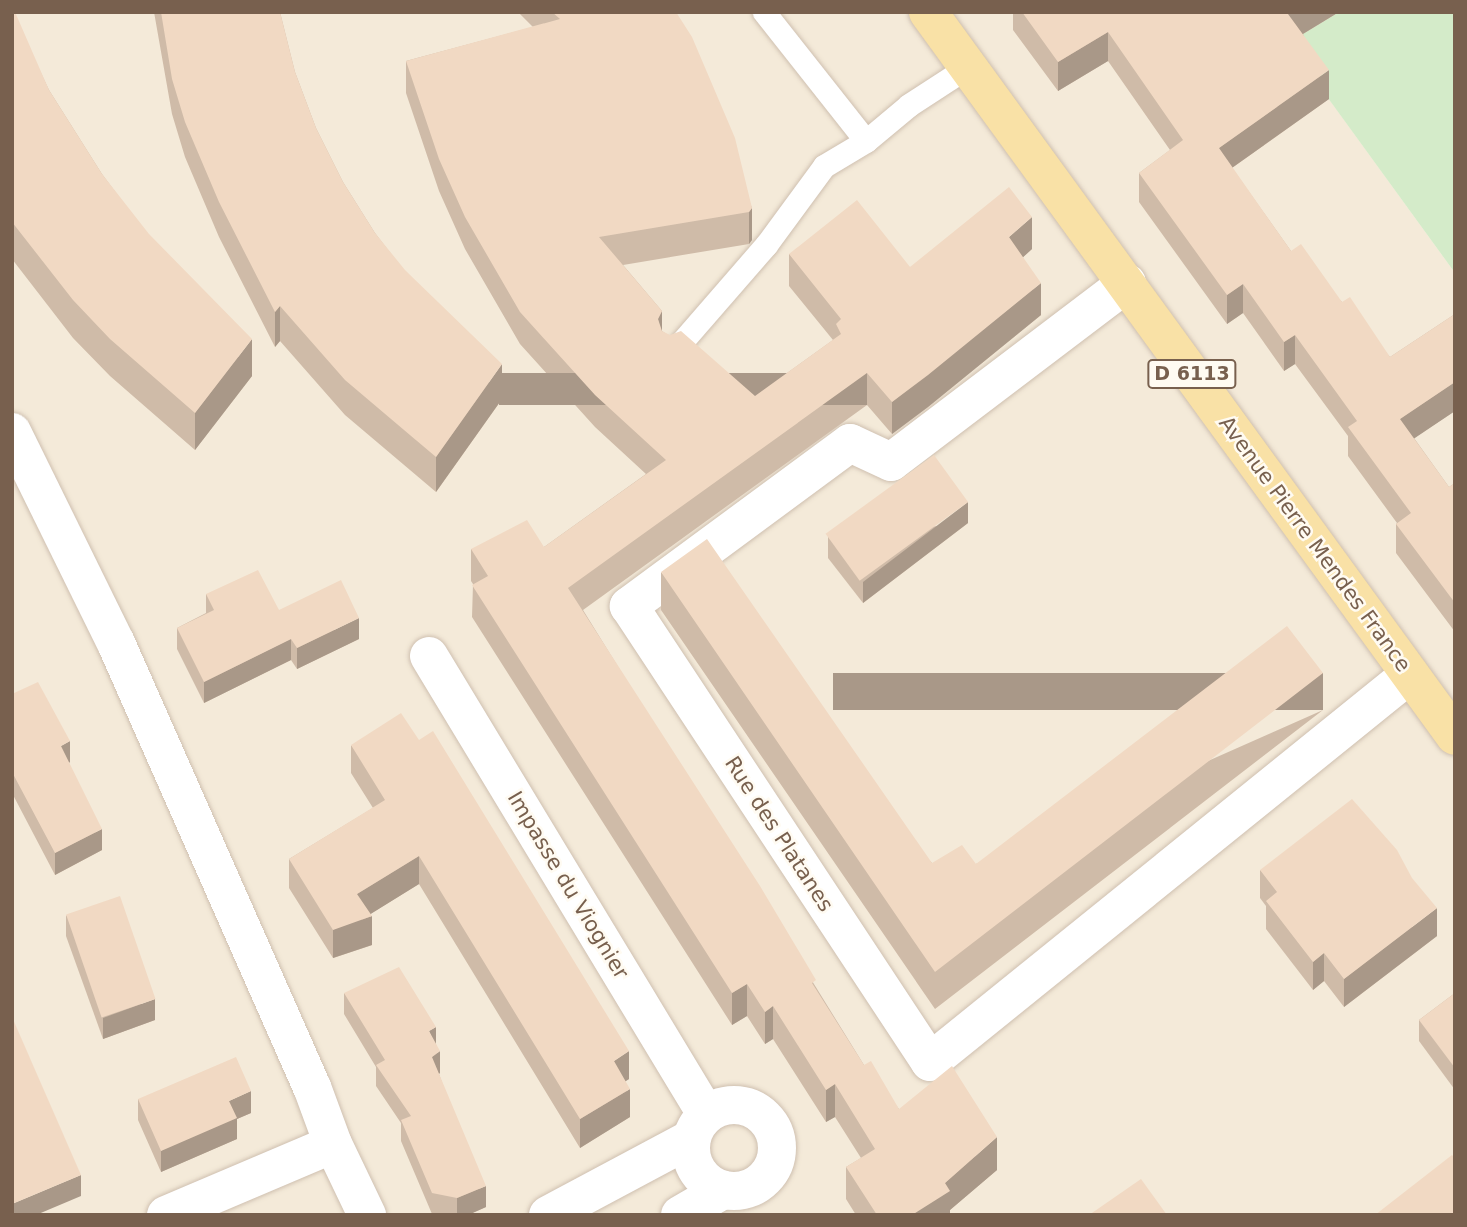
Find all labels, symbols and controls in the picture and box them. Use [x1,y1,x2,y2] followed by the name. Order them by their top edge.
[1146,358,1238,390] road number: D 6113
[1214,411,1416,677] street label: Avenue Pierre Mendes France
[719,752,839,916] street label: Rue des Platanes
[502,787,634,983] street label: Impasse du Viognier

